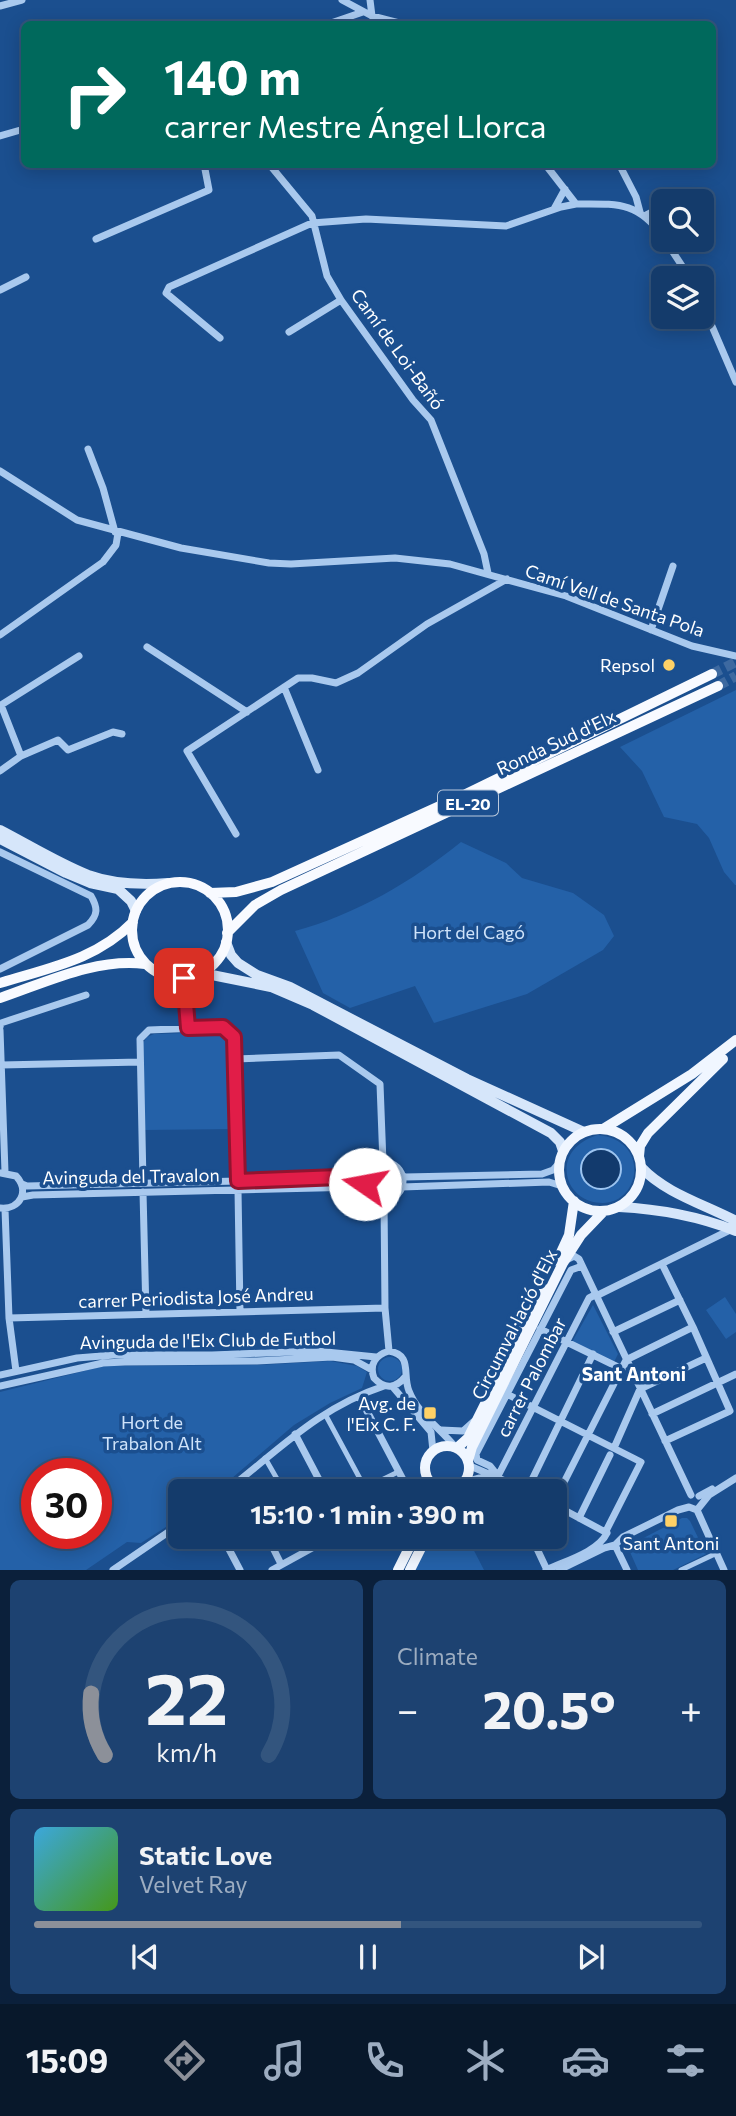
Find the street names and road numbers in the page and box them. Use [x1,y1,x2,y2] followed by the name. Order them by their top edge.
[347,284,449,414] street label: Camí de Loi-Bañó
[522,559,708,641] street label: Camí Vell de Santa Pola
[493,705,620,779] street label: Ronda Sud d'Elx
[438,790,498,816] road number: EL-20
[42,1163,220,1189] street label: Avinguda del Travalon
[466,1245,562,1403] street label: Circumval·lació d'Elx
[78,1282,314,1312] street label: carrer Periodista José Andreu
[491,1313,571,1441] street label: carrer Palombar
[79,1327,337,1353] street label: Avinguda de l'Elx Club de Futbol

